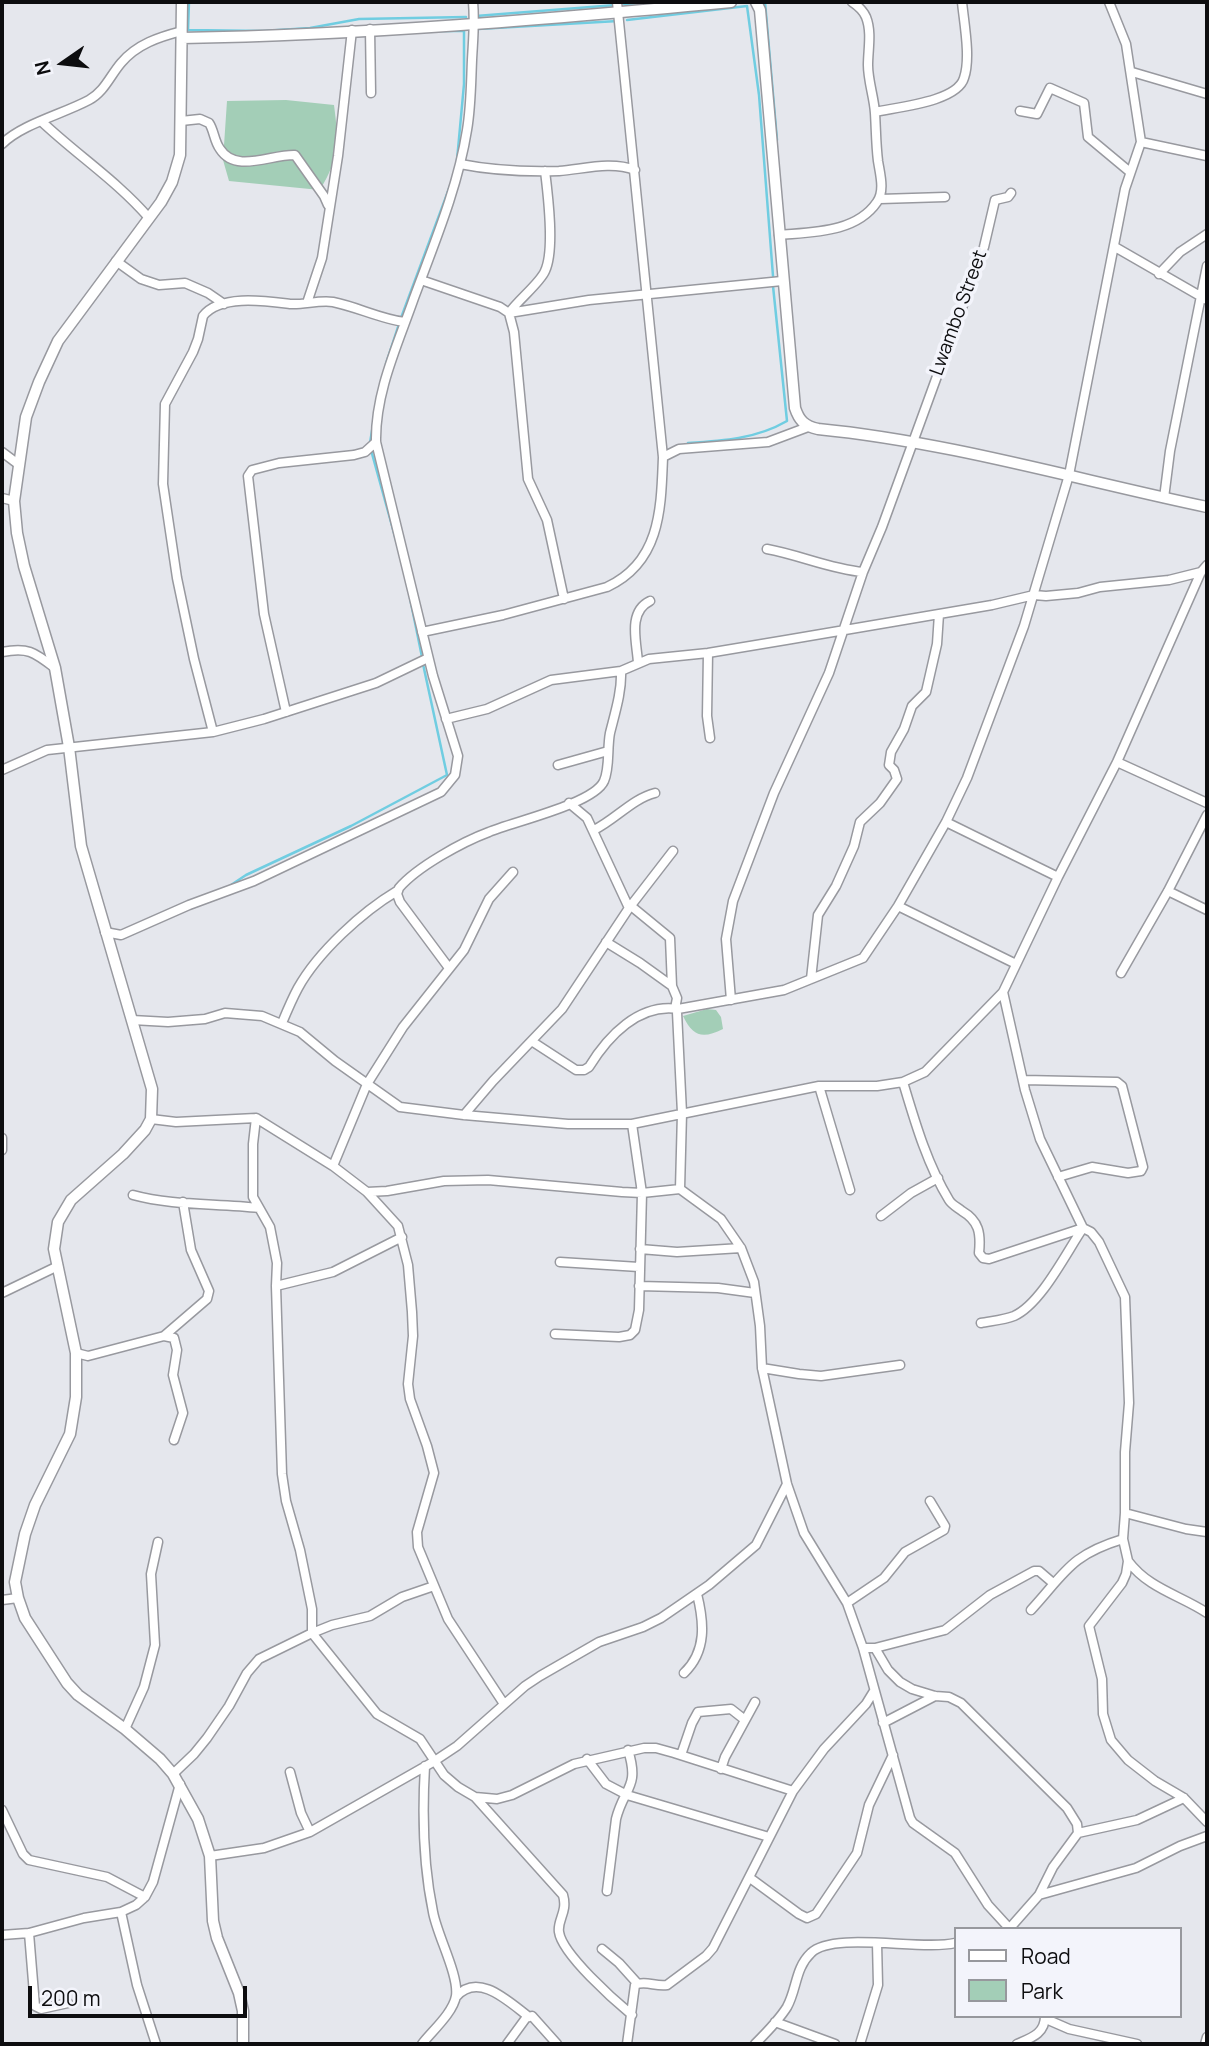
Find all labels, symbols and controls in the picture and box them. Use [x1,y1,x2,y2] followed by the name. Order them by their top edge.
[28,28,98,98] north arrow
[28,58,57,78] text: N
[926,247,992,379] street label: Lwambo Street
[954,1927,1181,2018] legend
[1021,1942,1071,1970] text: Road
[32,1972,250,2016] scale bar
[1021,1977,1063,2005] text: Park
[41,1984,101,2012] text: 200 m

